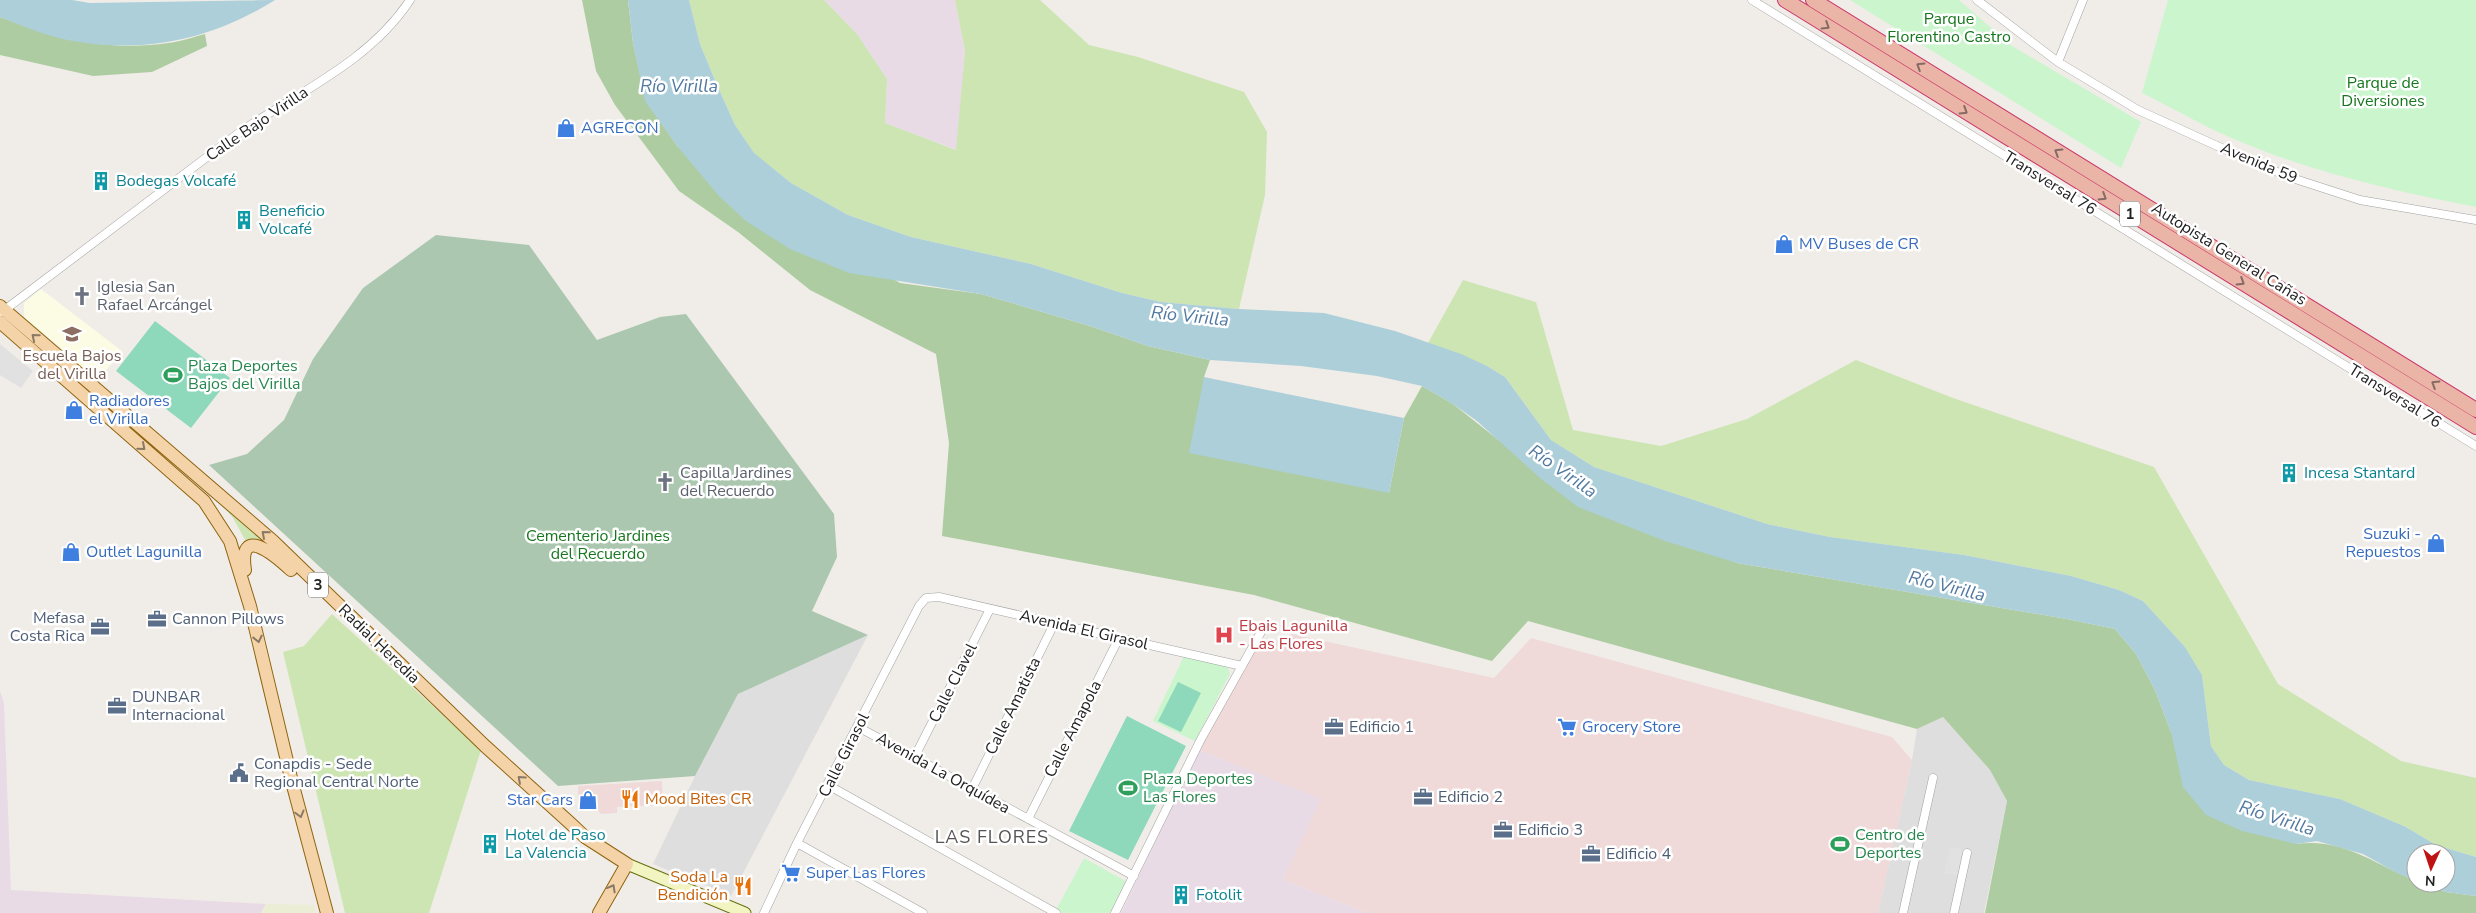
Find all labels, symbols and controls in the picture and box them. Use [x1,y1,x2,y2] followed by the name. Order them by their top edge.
[1887,8,2011,48] park label: Parque Florentino Castro
[1821,19,1830,29] one-way arrow
[1916,63,1925,73] one-way arrow
[2341,72,2425,112] park label: Parque de Diversiones
[640,74,718,98] water label: Río Virilla
[201,82,313,166] street label: Calle Bajo Virilla
[1959,105,1968,114] one-way arrow
[555,117,577,139] shop icon: AGRECON
[581,117,659,139] place label: AGRECON
[2217,137,2301,189] street label: Avenida 59
[1999,146,2101,220] street label: Transversal 76
[2055,148,2064,158] one-way arrow
[90,170,112,192] building icon: Bodegas Volcafé
[116,170,236,192] place label: Bodegas Volcafé
[2097,190,2106,200] one-way arrow
[2147,197,2311,311] street label: Autopista General Cañas
[258,200,325,240] place label: Beneficio Volcafé
[2120,202,2140,226] road number: 1
[233,209,255,231] building icon: Beneficio Volcafé
[1773,233,1795,255] shop icon: MV Buses de CR
[1799,233,1919,255] place label: MV Buses de CR
[97,276,212,316] place label: Iglesia San Rafael Arcángel
[2235,276,2244,285] one-way arrow
[71,285,93,307] church icon: Iglesia San Rafael Arcángel
[1150,300,1230,332] water label: Río Virilla
[61,323,83,345] school or university icon: Escuela Bajos del Virilla
[31,333,40,342] one-way arrow
[23,345,121,385] place label: Escuela Bajos del Virilla
[188,355,301,395] place label: Plaza Deportes Bajos del Virilla
[2344,359,2446,433] street label: Transversal 76
[162,364,184,386] sports icon: Plaza Deportes Bajos del Virilla
[2431,381,2440,391] one-way arrow
[89,390,170,430] place label: Radiadores el Virilla
[63,399,85,421] shop icon: Radiadores el Virilla
[1524,439,1602,503] water label: Río Virilla
[136,441,145,450] one-way arrow
[680,462,792,502] place label: Capilla Jardines del Recuerdo
[2278,462,2300,484] building icon: Incesa Stantard
[2304,462,2415,484] place label: Incesa Stantard
[654,471,676,493] church icon: Capilla Jardines del Recuerdo
[2345,523,2421,563] place label: Suzuki - Repuestos
[526,525,670,565] park label: Cementerio Jardines del Recuerdo
[261,530,270,539] one-way arrow
[2425,532,2447,554] shop icon: Suzuki - Repuestos
[60,541,82,563] shop icon: Outlet Lagunilla
[86,541,202,563] place label: Outlet Lagunilla
[1906,565,1988,607] water label: Río Virilla
[308,572,328,598] road number: 3
[333,599,425,689] street label: Radial Heredia
[1017,604,1151,656] street label: Avenida El Girasol
[10,607,85,647] place label: Mefasa Costa Rica
[146,608,168,630] office icon: Cannon Pillows
[172,608,284,630] place label: Cannon Pillows
[1239,615,1348,655] place label: Ebais Lagunilla - Las Flores
[89,616,111,638] office icon: Mefasa Costa Rica
[1213,624,1235,646] hospital icon: Ebais Lagunilla - Las Flores
[252,635,263,644] one-way arrow
[924,639,983,726] street label: Calle Clavel
[980,654,1046,758] street label: Calle Amatista
[1039,677,1107,781] street label: Calle Amapola
[132,686,225,726] place label: DUNBAR Internacional
[106,695,128,717] office icon: DUNBAR Internacional
[813,709,875,801] street label: Calle Girasol
[1323,716,1345,738] office icon: Edificio 1
[1349,716,1414,738] place label: Edificio 1
[1556,716,1578,738] supermarket icon: Grocery Store
[1582,716,1681,738] place label: Grocery Store
[872,727,1014,819] street label: Avenida La Orquídea
[254,753,419,793] place label: Conapdis - Sede Regional Central Norte
[228,762,250,784] public building icon: Conapdis - Sede Regional Central Norte
[1143,768,1253,808] place label: Plaza Deportes Las Flores
[518,776,527,785] one-way arrow
[1117,777,1139,799] sports icon: Plaza Deportes Las Flores
[1412,786,1434,808] office icon: Edificio 2
[1438,786,1503,808] place label: Edificio 2
[619,788,641,810] restaurant icon: Mood Bites CR
[645,788,752,810] place label: Mood Bites CR
[507,789,573,811] place label: Star Cars
[577,789,599,811] shop icon: Star Cars
[2236,794,2318,842] water label: Río Virilla
[295,809,305,818] one-way arrow
[1492,819,1514,841] office icon: Edificio 3
[1518,819,1583,841] place label: Edificio 3
[505,824,606,864] place label: Hotel de Paso La Valencia
[1855,824,1925,864] place label: Centro de Deportes
[935,825,1049,849] district label: LAS FLORES
[479,833,501,855] building icon: Hotel de Paso La Valencia
[1829,833,1851,855] sports icon: Centro de Deportes
[1580,843,1602,865] office icon: Edificio 4
[1606,843,1671,865] place label: Edificio 4
[2406,843,2456,893] north arrow
[780,862,802,884] supermarket icon: Super Las Flores
[806,862,926,884] place label: Super Las Flores
[657,866,728,906] place label: Soda La Bendición
[2425,871,2436,890] text: N
[732,875,754,897] restaurant icon: Soda La Bendición
[606,884,616,893] one-way arrow
[1170,884,1192,906] building icon: Fotolit
[1196,884,1242,906] place label: Fotolit

